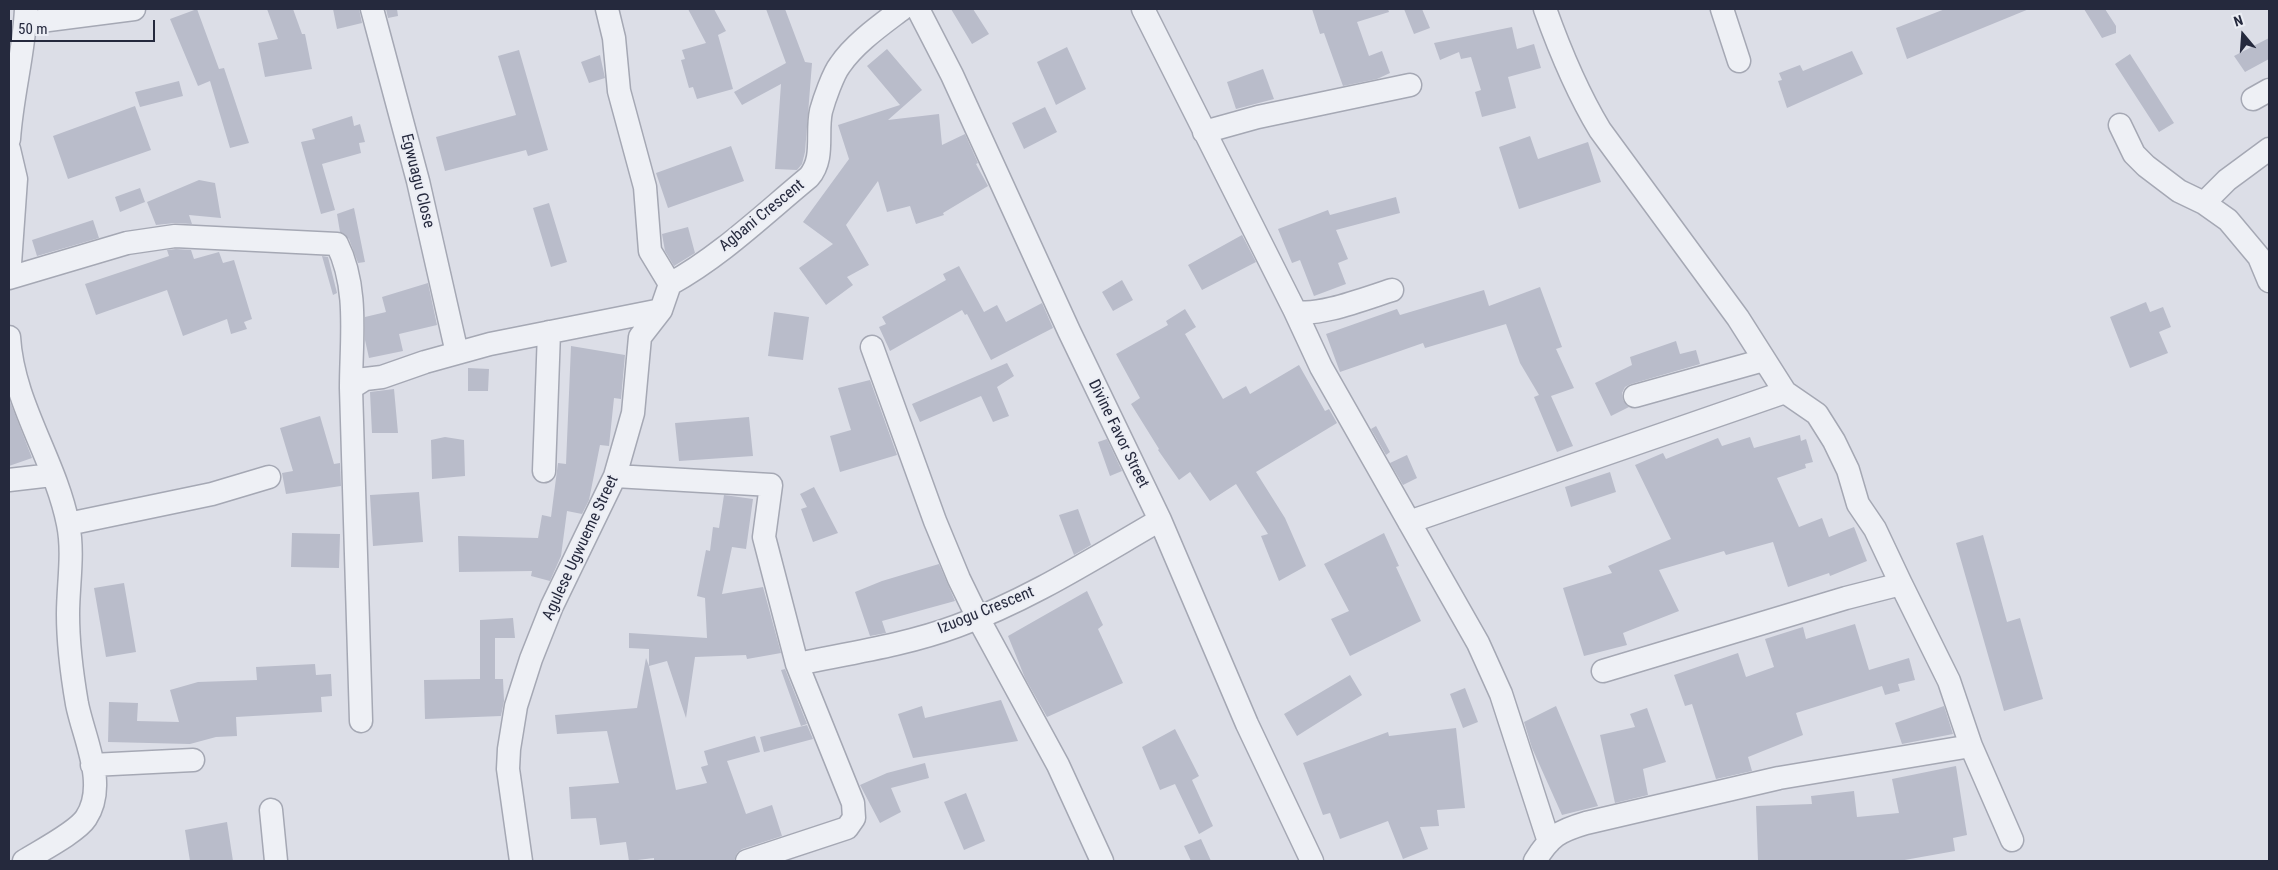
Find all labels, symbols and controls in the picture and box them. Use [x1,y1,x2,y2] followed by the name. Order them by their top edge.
[12,10,158,42] scale bar
[2218,10,2268,60] north arrow
[2232,12,2245,30] text: N
[18,20,48,38] text: 50 m
[396,132,438,230] street label: Egwuagu Close
[716,176,808,256] street label: Agbani Crescent
[1084,377,1152,491] street label: Divine Favor Street
[539,472,623,624] street label: Agulese Ugwueme Street
[935,583,1037,639] street label: Izuogu Crescent

